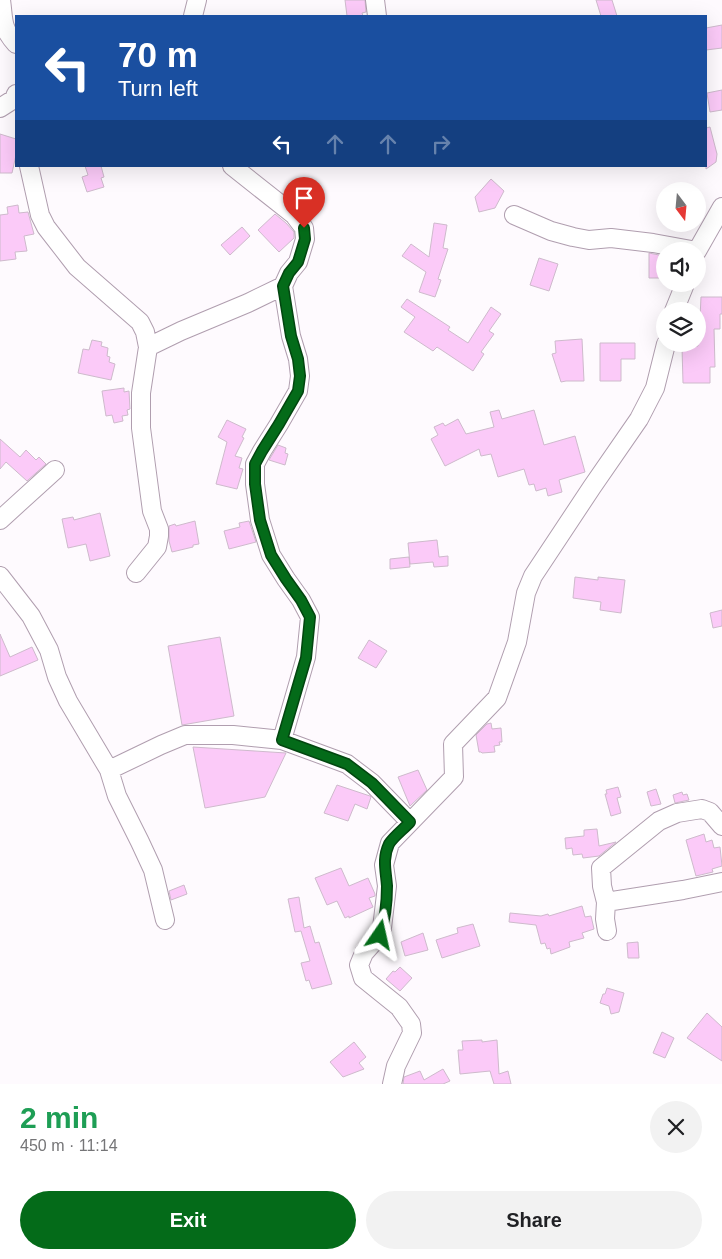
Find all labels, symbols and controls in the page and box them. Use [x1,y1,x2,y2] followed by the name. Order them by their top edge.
[35,35,100,100] icon: left
[118,35,198,74] text: 70 m
[118,76,198,101] text: Turn left
[268,130,296,158] icon: left
[321,130,349,158] icon: ahead
[374,130,402,158] icon: ahead
[427,130,455,158] icon: right
[283,177,325,228] pin
[656,182,706,232] north arrow
[656,182,706,352] map controls
[290,184,318,212] icon: arrive
[656,242,706,292] button: sound
[656,302,706,352] button: layers
[353,908,405,960] position arrow
[20,1101,98,1134] text: 2 min
[650,1101,702,1153] button: close
[20,1137,118,1154] text: 450 m · 11:14
[20,1191,356,1249] button: Exit
[366,1191,702,1249] button: Share

